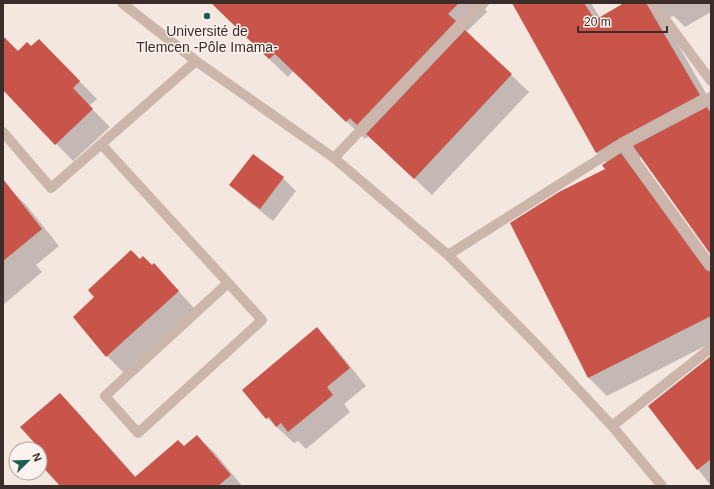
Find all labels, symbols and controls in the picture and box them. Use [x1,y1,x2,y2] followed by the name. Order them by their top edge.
[578,8,667,34] scale bar
[202,11,212,21] marker: Université de Tlemcen -Pôle Imama-
[584,15,611,29] text: 20 m
[136,23,278,55] place label: Université de Tlemcen -Pôle Imama-
[8,441,48,481] north arrow
[30,451,44,463] text: N

